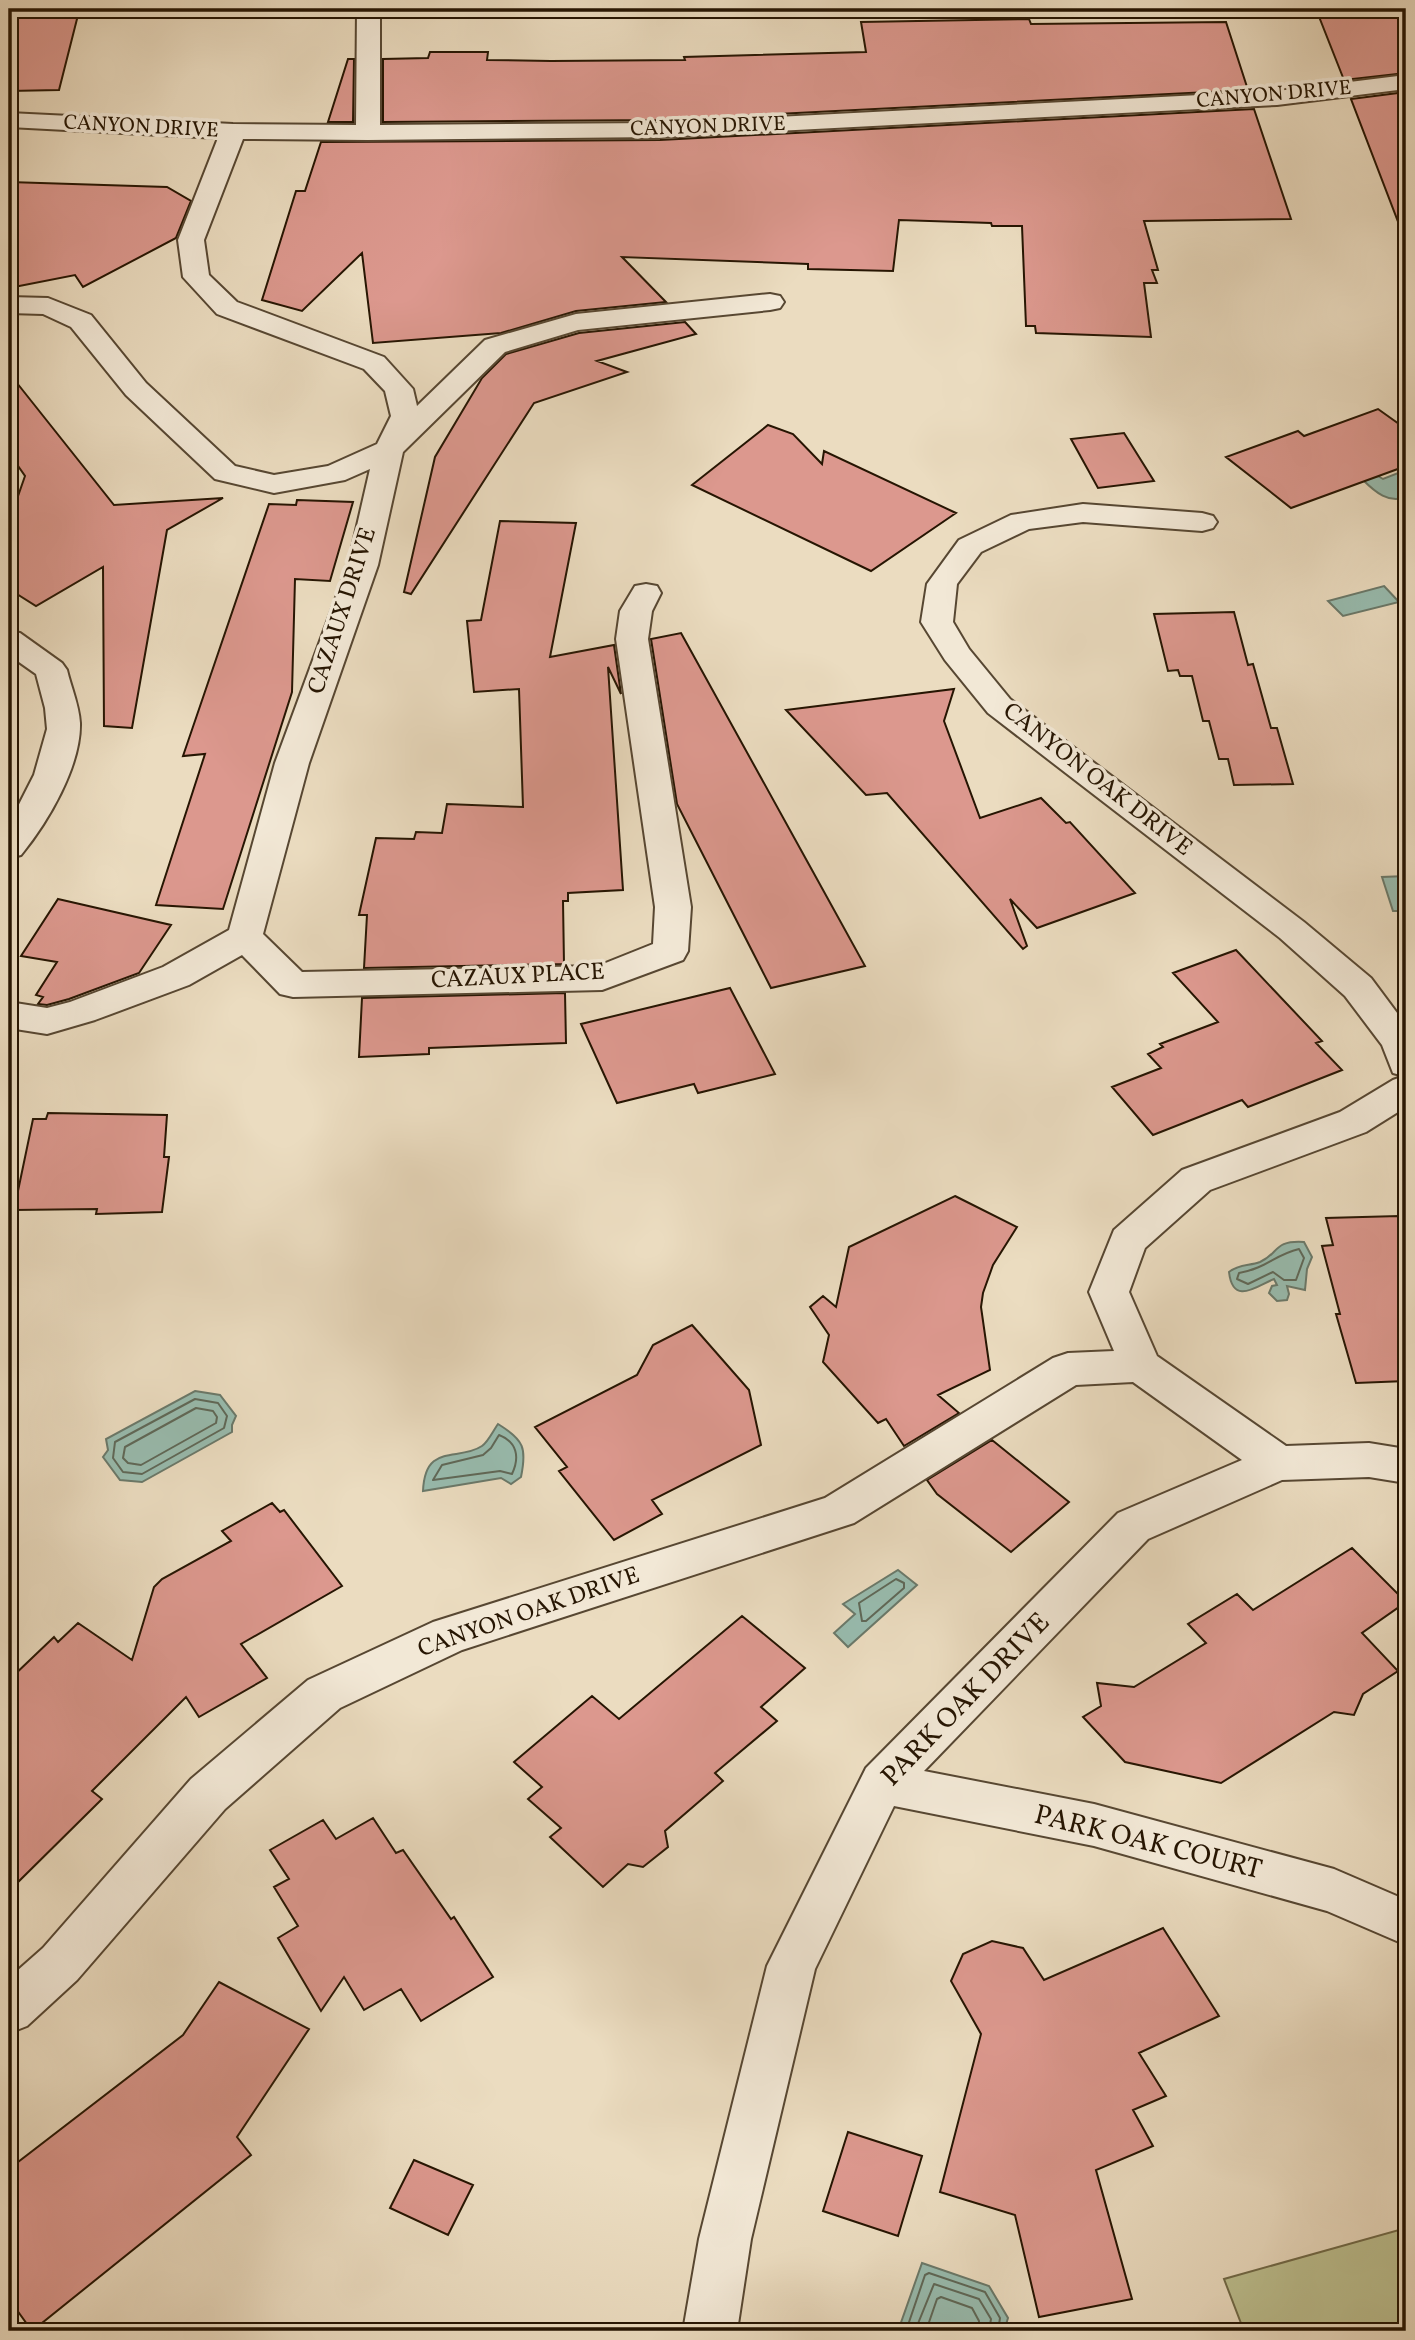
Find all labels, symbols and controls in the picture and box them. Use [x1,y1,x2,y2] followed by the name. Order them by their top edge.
[1195,74,1353,116] street label: CANYON DRIVE
[63,108,219,146] street label: CANYON DRIVE
[630,110,786,144] street label: CANYON DRIVE
[300,523,386,699] street label: CAZAUX DRIVE
[995,695,1199,865] street label: CANYON OAK DRIVE
[430,955,606,999] street label: CAZAUX PLACE
[414,1559,644,1667] street label: CANYON OAK DRIVE
[873,1604,1059,1796] street label: PARK OAK DRIVE
[1030,1796,1266,1890] street label: PARK OAK COURT

